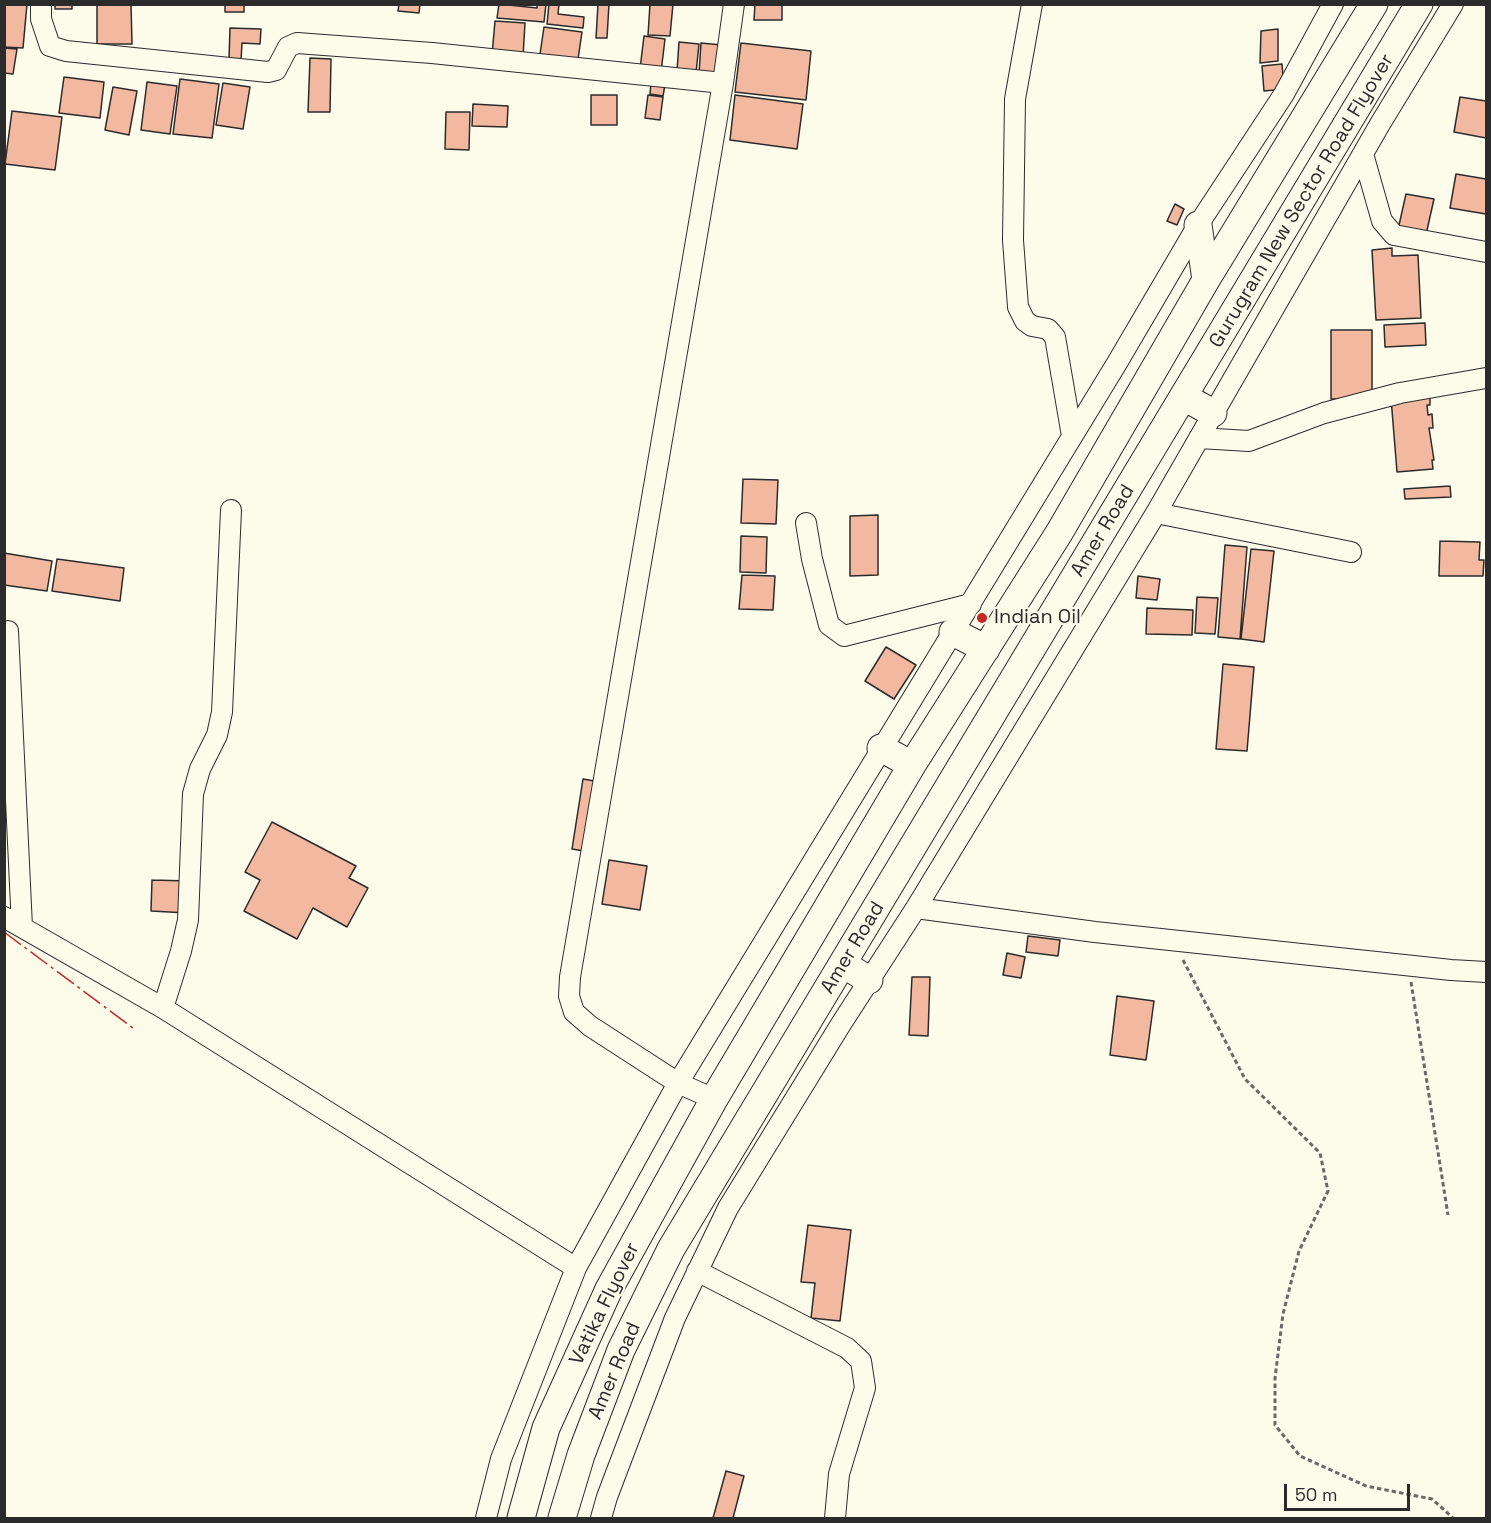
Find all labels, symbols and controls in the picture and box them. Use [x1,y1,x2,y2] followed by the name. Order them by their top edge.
[1205,50,1399,352] street label: Gurugram New Sector Road Flyover
[1066,481,1140,581] street label: Amer Road
[994,606,1081,630] place label: Indian Oil
[975,611,989,625] marker: Indian Oil
[816,898,890,998] street label: Amer Road
[565,1239,645,1369] street label: Vatika Flyover
[584,1319,646,1423] street label: Amer Road
[1287,1472,1413,1510] scale bar
[1295,1483,1337,1506] text: 50 m

